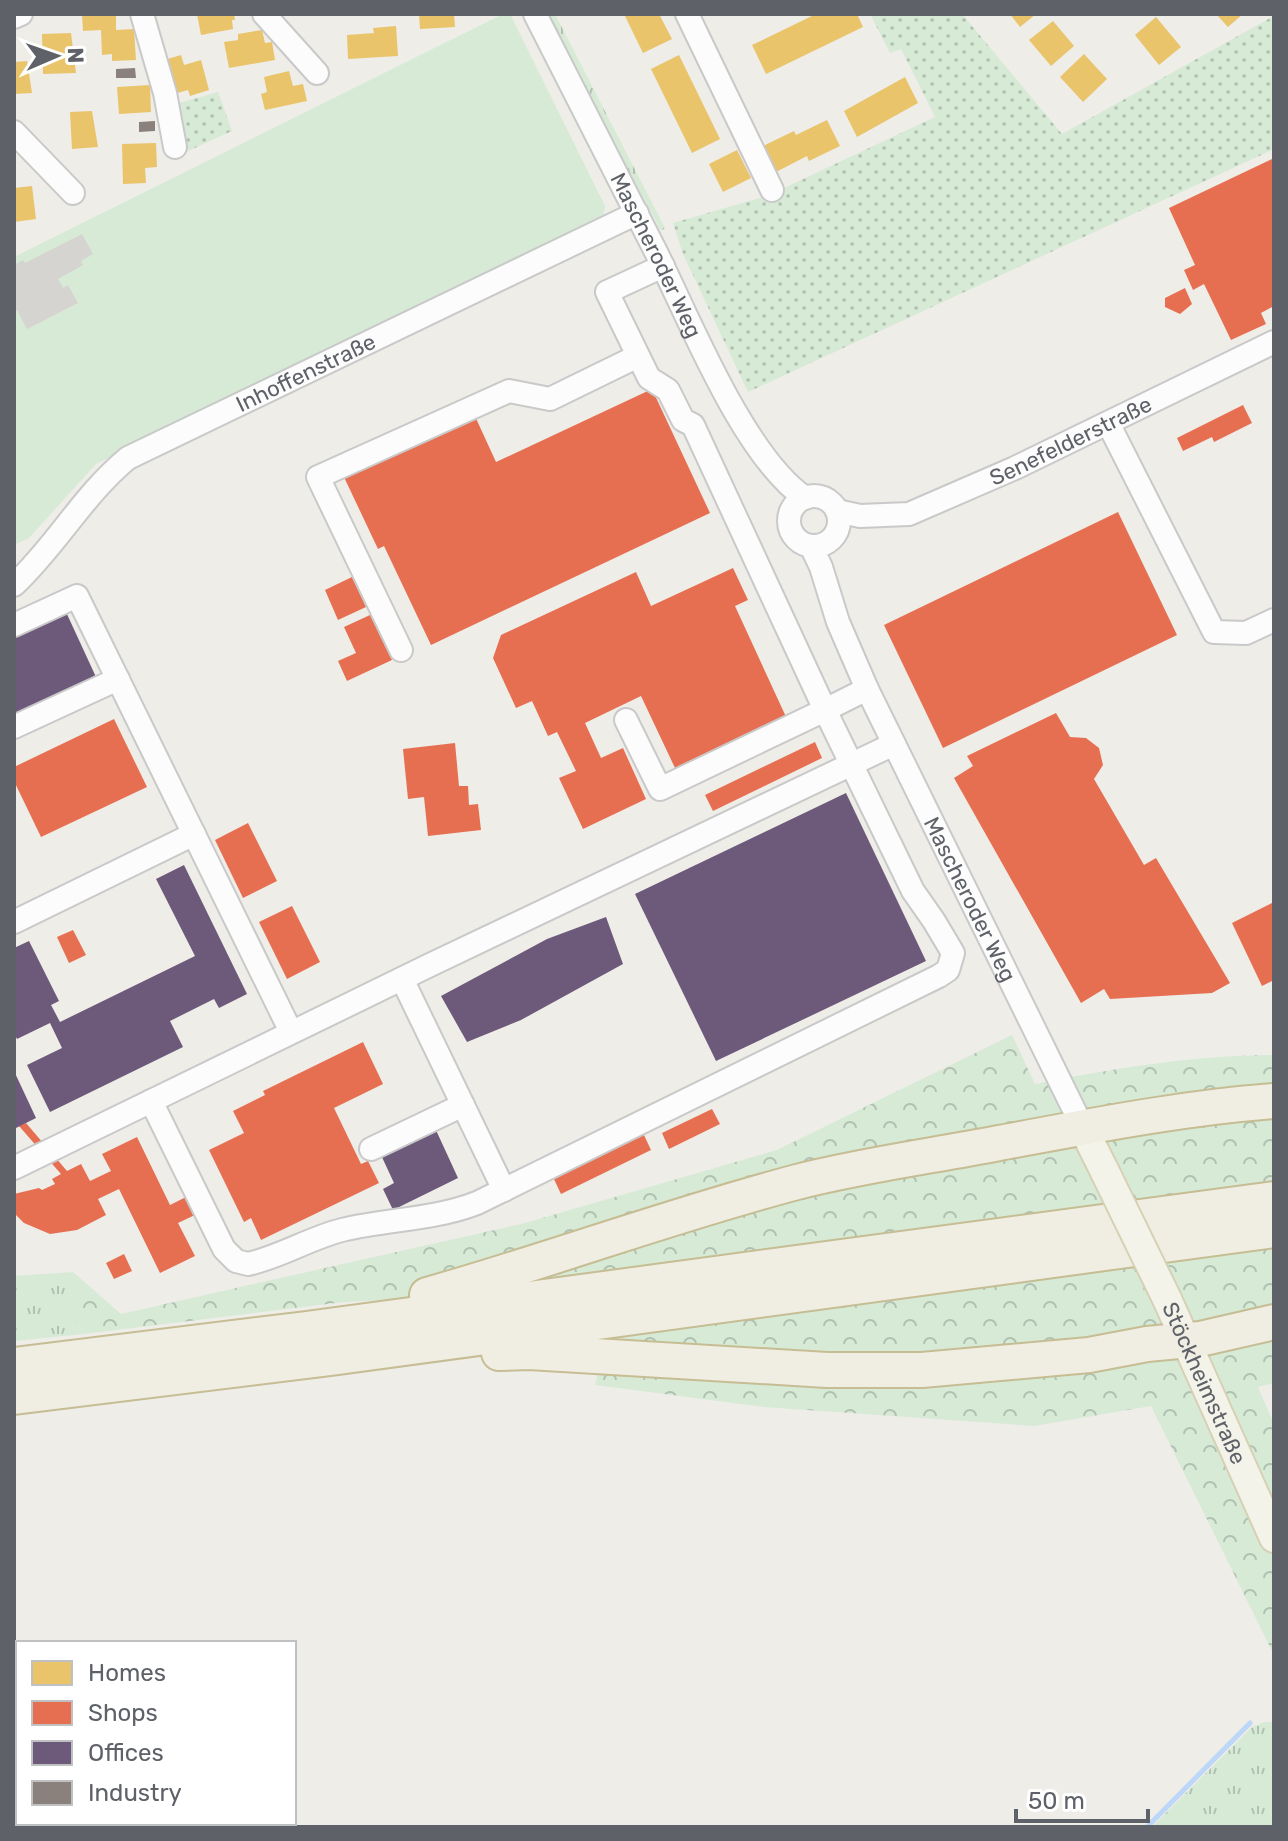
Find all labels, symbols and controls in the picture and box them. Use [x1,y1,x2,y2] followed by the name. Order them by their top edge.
[16,16,96,96] north arrow
[62,47,89,64] text: N
[604,168,707,342] street label: Mascheroder Weg
[232,328,380,418] street label: Inhoffenstraße
[985,391,1156,491] street label: Senefelderstraße
[918,812,1022,986] street label: Mascheroder Weg
[1156,1298,1252,1468] street label: Stöckheimstraße
[16,1641,296,1825] legend
[88,1659,166,1687] text: Homes
[88,1699,158,1727] text: Shops
[88,1739,164,1767] text: Offices
[1016,1773,1148,1823] scale bar
[88,1779,182,1807] text: Industry
[1028,1787,1085,1815] text: 50 m

